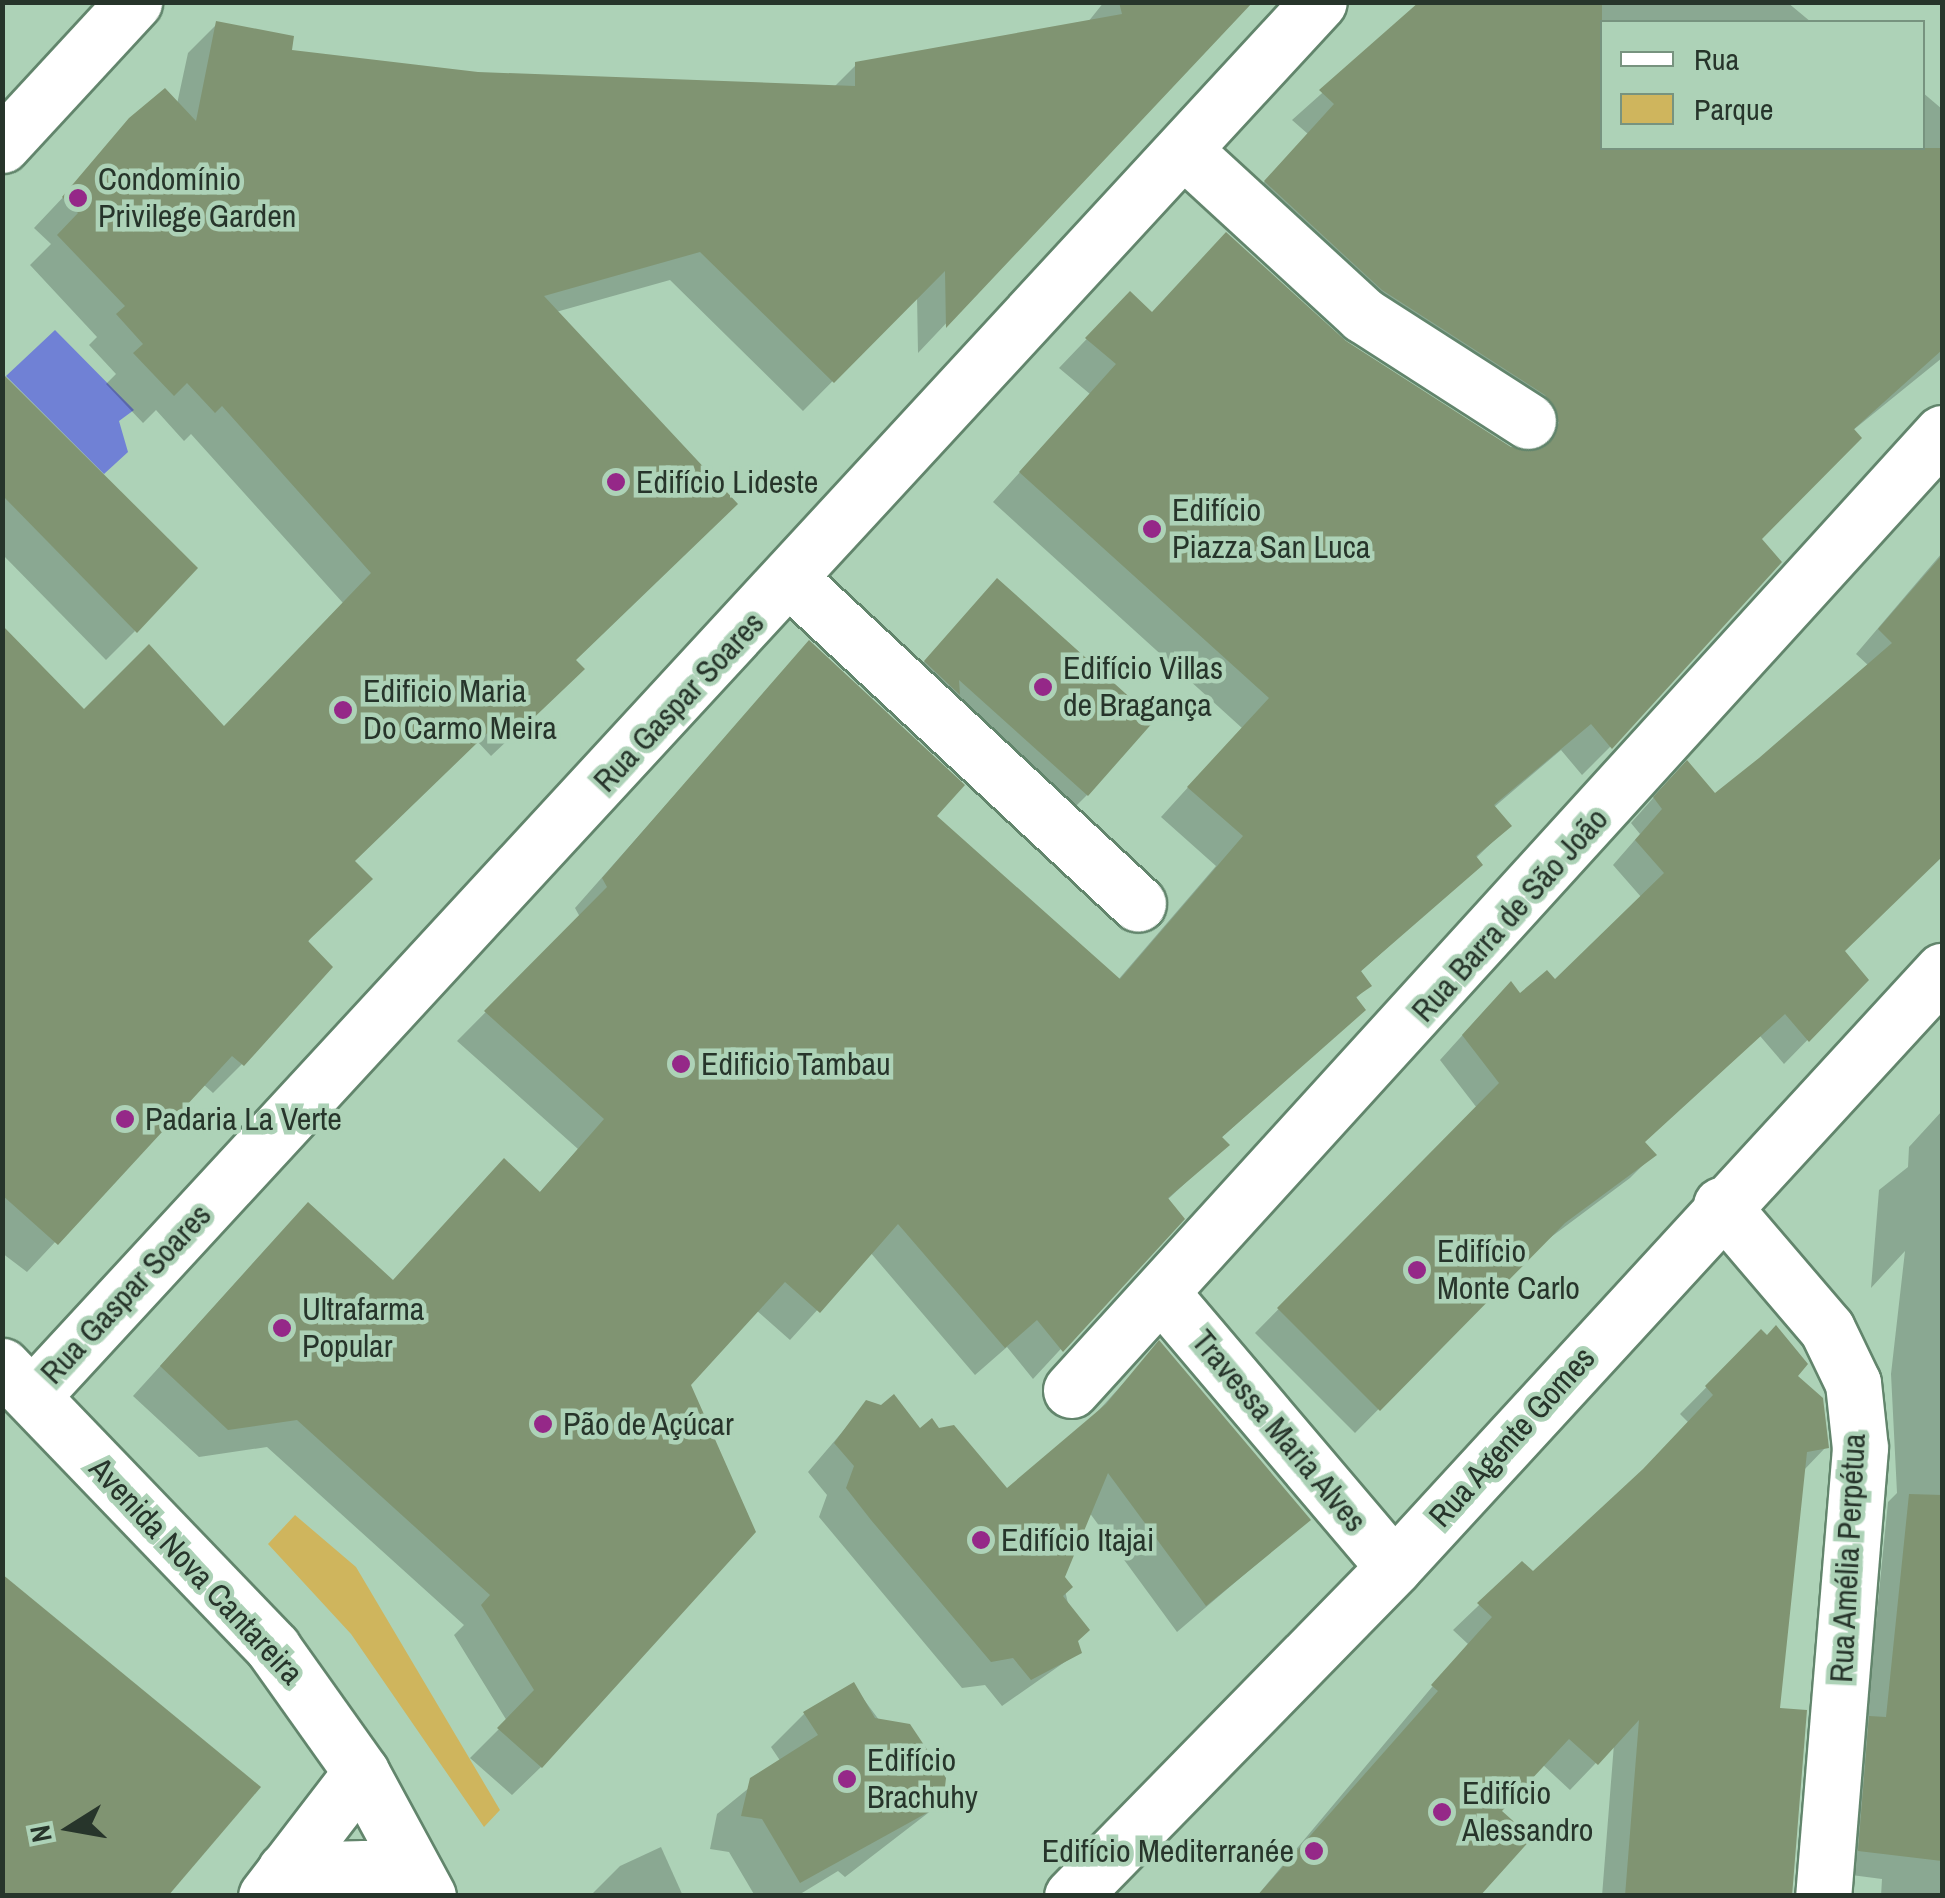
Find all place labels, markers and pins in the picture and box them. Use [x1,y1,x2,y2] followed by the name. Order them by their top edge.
[98,161,296,236] place label: Condomínio Privilege Garden
[67,187,89,209] marker: Condomínio Privilege Garden
[636,463,818,501] place label: Edifício Lideste
[605,471,627,493] marker: Edifício Lideste
[1172,492,1370,567] place label: Edifício Piazza San Luca
[1141,518,1163,540] marker: Edifício Piazza San Luca
[1063,650,1223,725] place label: Edifício Villas de Bragança
[363,673,557,748] place label: Edificio Maria Do Carmo Meira
[1032,676,1054,698] marker: Edifício Villas de Bragança
[332,699,354,721] marker: Edificio Maria Do Carmo Meira
[701,1045,891,1083] place label: Edificio Tambau
[670,1053,692,1075] marker: Edificio Tambau
[145,1100,342,1138] place label: Padaria La Verte
[114,1108,136,1130] marker: Padaria La Verte
[1437,1233,1580,1308] place label: Edifício Monte Carlo
[1406,1259,1428,1281] marker: Edifício Monte Carlo
[302,1291,424,1366] place label: Ultrafarma Popular
[271,1317,293,1339] marker: Ultrafarma Popular
[563,1405,735,1443] place label: Pão de Açúcar
[532,1413,554,1435] marker: Pão de Açúcar
[1001,1521,1154,1559] place label: Edifício Itajai
[970,1529,992,1551] marker: Edifício Itajai
[867,1742,978,1817] place label: Edifício Brachuhy
[836,1768,858,1790] marker: Edifício Brachuhy
[1462,1775,1593,1850] place label: Edifício Alessandro
[1431,1801,1453,1823] marker: Edifício Alessandro
[1042,1832,1294,1870] place label: Edifício Mediterranée
[1303,1840,1325,1862] marker: Edifício Mediterranée

